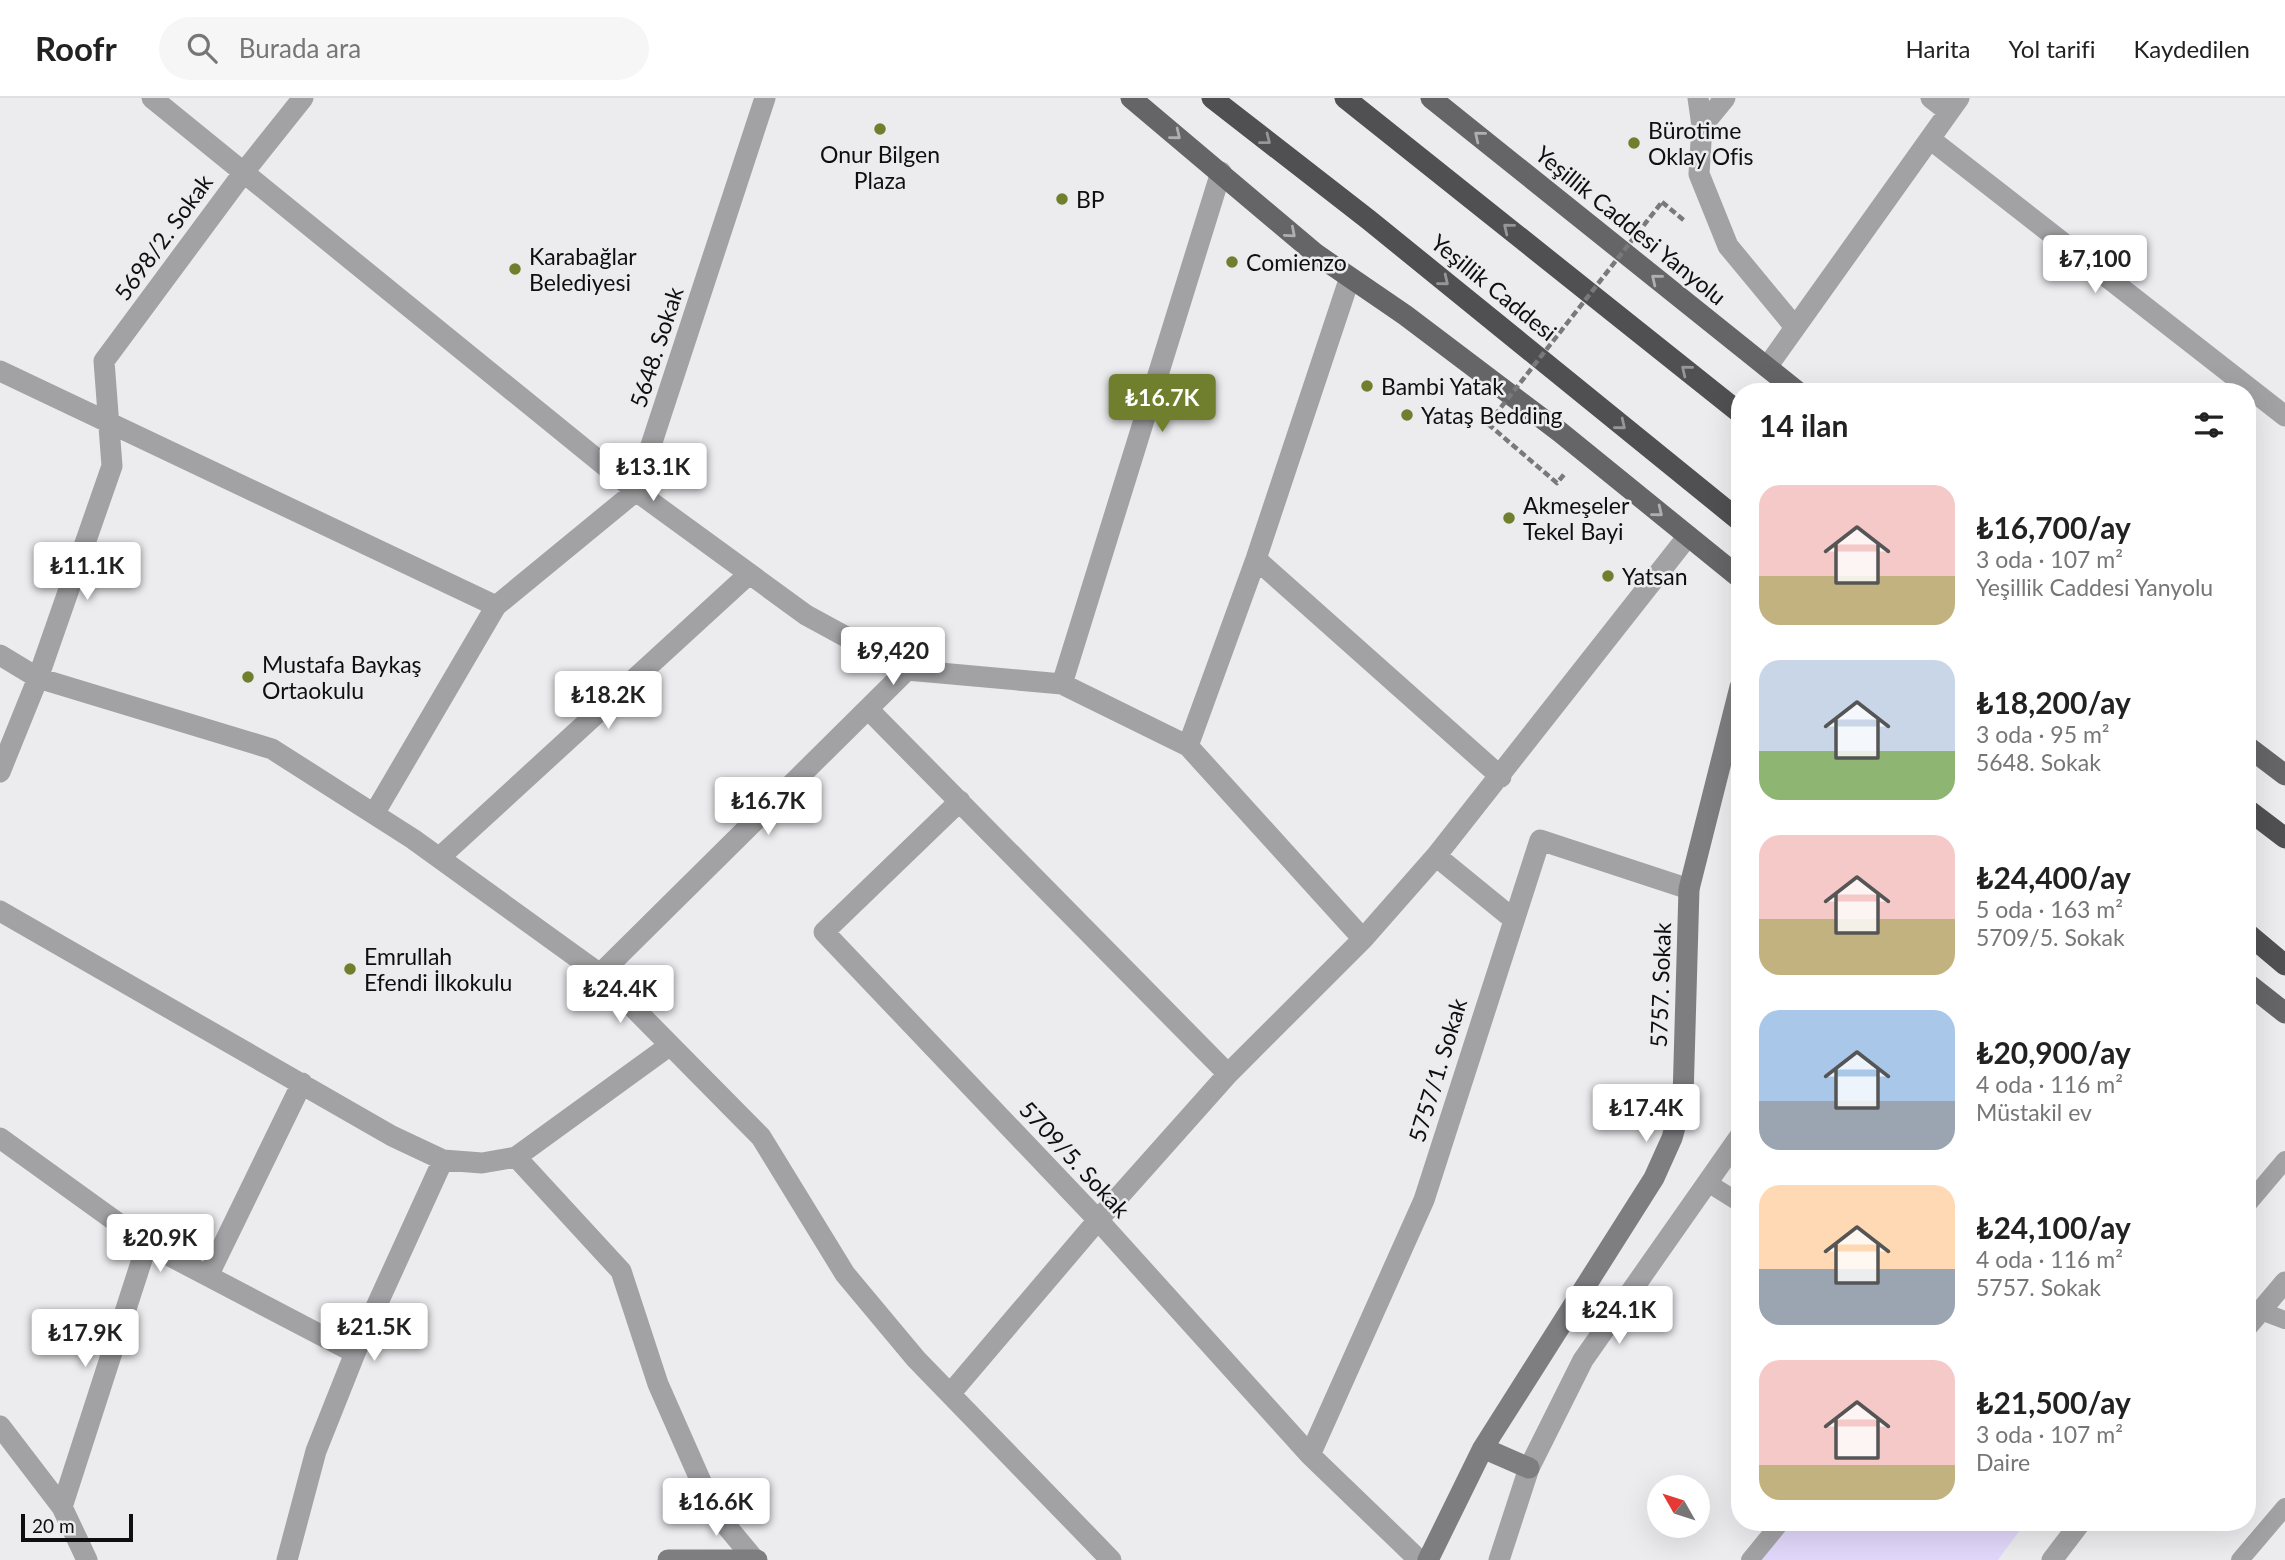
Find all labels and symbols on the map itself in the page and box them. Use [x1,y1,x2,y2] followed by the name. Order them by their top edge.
[1648,116,1754,170] place label: Bürotime Oklay Ofis
[872,121,888,137] marker: Onur Bilgen Plaza
[1168,127,1181,139] one-way arrow
[1258,132,1270,145] one-way arrow
[1474,132,1486,145] one-way arrow
[1626,135,1642,151] marker: Bürotime Oklay Ofis
[1530,139,1732,311] street label: Yeşillik Caddesi Yanyolu
[820,140,940,194] place label: Onur Bilgen Plaza
[108,168,218,305] street label: 5698/2. Sokak
[1076,185,1105,213] place label: BP
[1054,191,1070,207] marker: BP
[1504,224,1516,237] one-way arrow
[1283,225,1296,237] one-way arrow
[1426,228,1562,346] street label: Yeşillik Caddesi
[2038,236,2152,295] pin: ₺7,100
[529,242,637,296] place label: Karabağlar Belediyesi
[1246,248,1347,276] place label: Comienzo
[1224,254,1240,270] marker: Comienzo
[507,261,523,277] marker: Karabağlar Belediyesi
[1436,273,1449,285] one-way arrow
[1652,274,1664,287] one-way arrow
[623,283,689,411] street label: 5648. Sokak
[1682,366,1694,379] one-way arrow
[1381,372,1504,400] place label: Bambi Yatak
[1105,374,1219,434] pin: ₺16.7K
[1359,378,1375,394] marker: Bambi Yatak
[1421,401,1563,429] place label: Yataş Bedding
[1399,407,1415,423] marker: Yataş Bedding
[1613,416,1625,429] one-way arrow
[596,444,710,503] pin: ₺13.1K
[1523,491,1630,545] place label: Akmeşeler Tekel Bayi
[1651,503,1663,516] one-way arrow
[1501,510,1517,526] marker: Akmeşeler Tekel Bayi
[30,542,144,602] pin: ₺11.1K
[1622,562,1688,590] place label: Yatsan
[1600,568,1616,584] marker: Yatsan
[836,628,950,687] pin: ₺9,420
[262,650,422,704] place label: Mustafa Baykaş Ortaokulu
[240,669,256,685] marker: Mustafa Baykaş Ortaokulu
[551,672,665,731] pin: ₺18.2K
[711,778,825,837] pin: ₺16.7K
[1644,922,1676,1048] street label: 5757. Sokak
[364,942,512,996] place label: Emrullah Efendi İlkokulu
[342,961,358,977] marker: Emrullah Efendi İlkokulu
[563,965,677,1025] pin: ₺24.4K
[1402,995,1472,1145] street label: 5757/1. Sokak
[1589,1084,1703,1144] pin: ₺17.4K
[1014,1095,1136,1223] street label: 5709/5. Sokak
[103,1214,217,1274] pin: ₺20.9K
[1562,1286,1676,1346] pin: ₺24.1K
[317,1304,431,1363] pin: ₺21.5K
[28,1310,142,1369] pin: ₺17.9K
[1647,1475,1710,1538] north arrow
[659,1478,773,1538] pin: ₺16.6K
[21,1511,133,1543] scale bar

